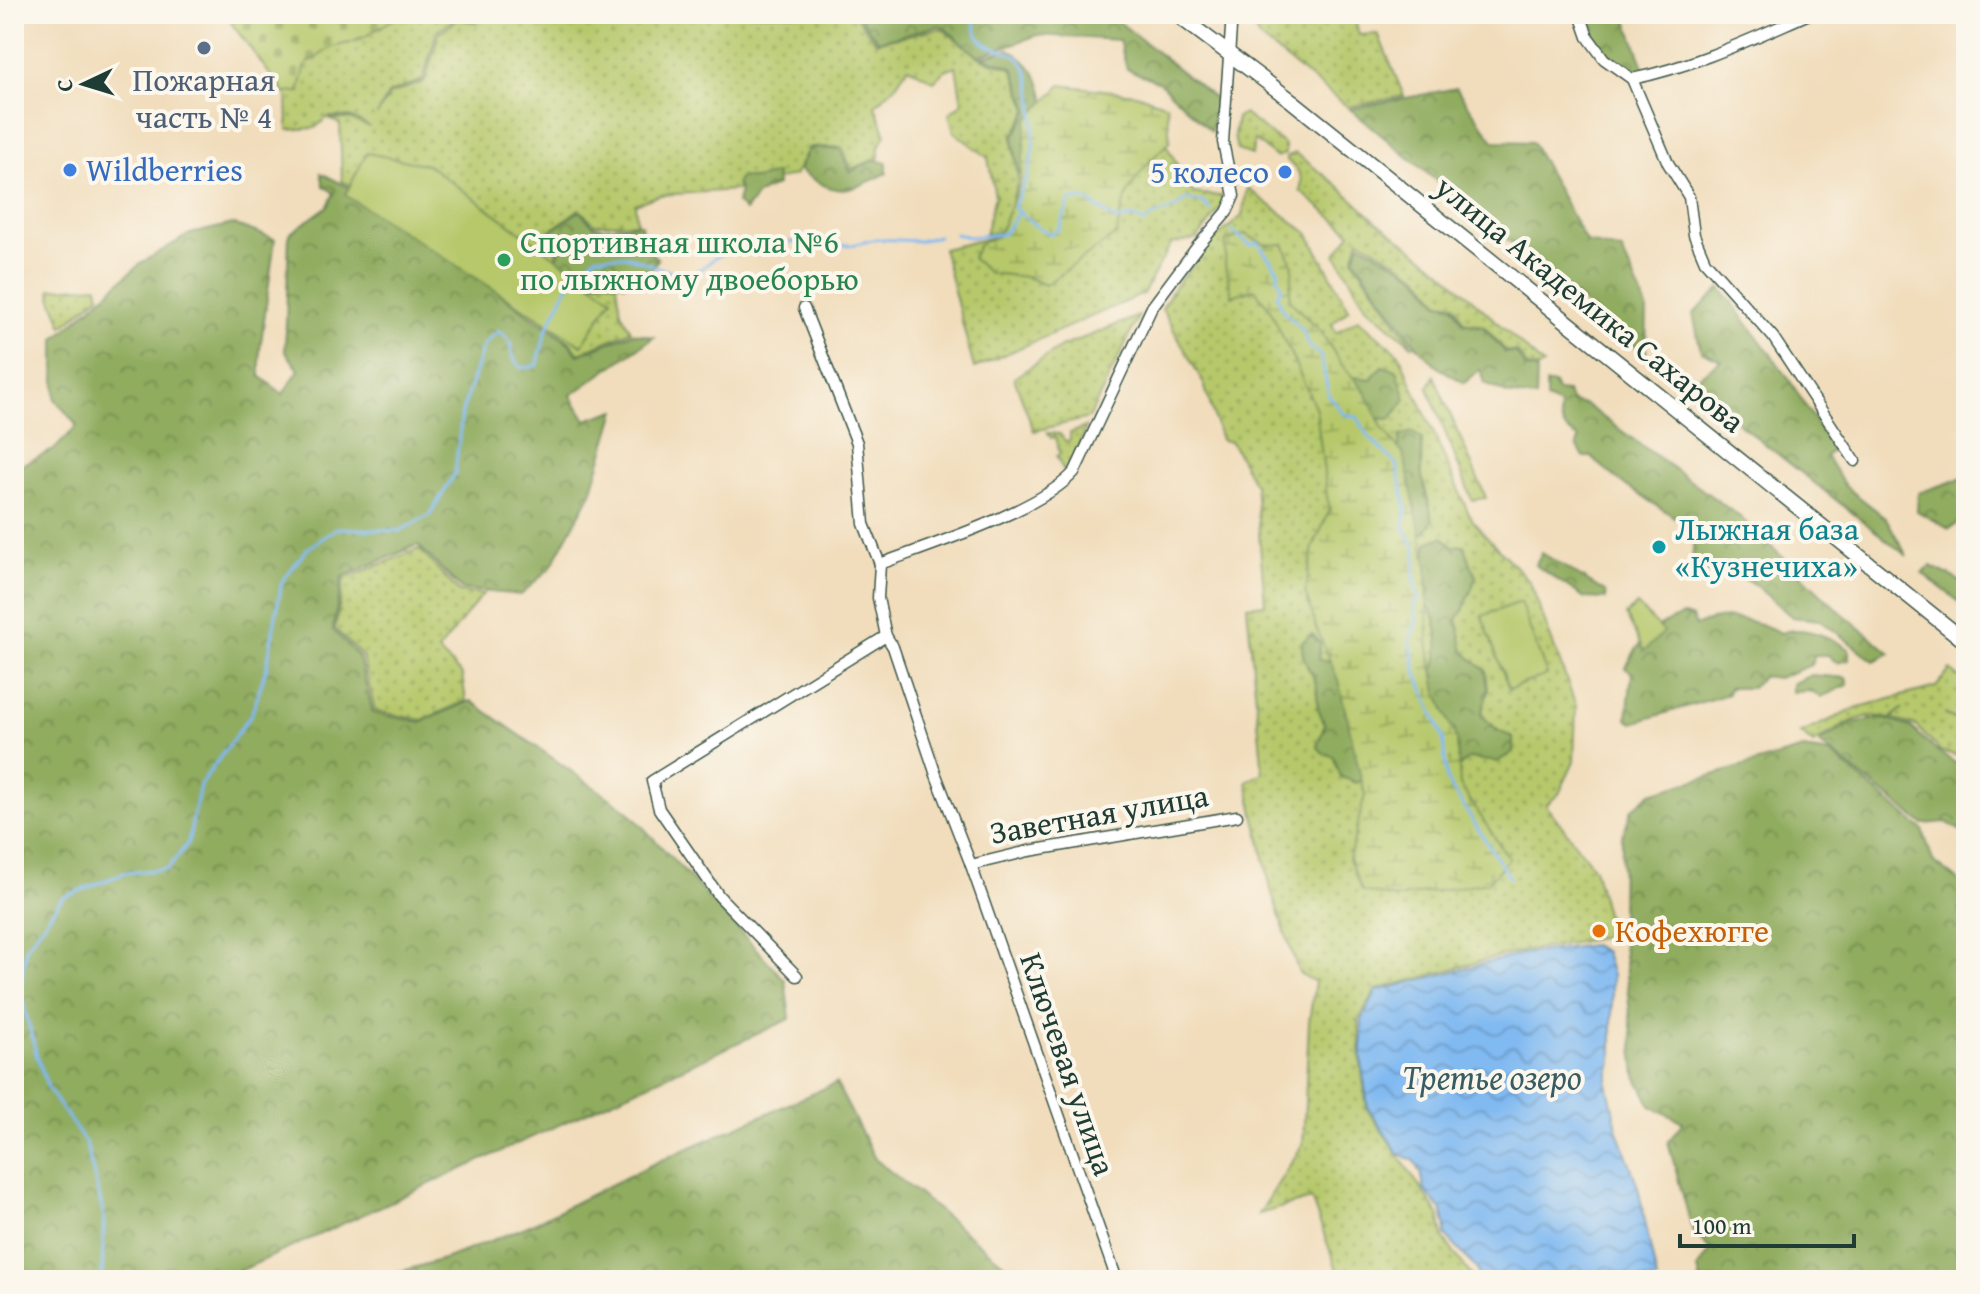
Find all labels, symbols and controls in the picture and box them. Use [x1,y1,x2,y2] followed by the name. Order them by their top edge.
[195,39,213,57] marker: Пожарная часть № 4
[44,44,124,124] north arrow
[133,56,275,140] place label: Пожарная часть № 4
[48,78,80,93] text: С
[86,146,243,193] place label: Wildberries
[1150,148,1269,195] place label: 5 колесо
[61,161,79,179] marker: Wildberries
[1276,163,1294,181] marker: 5 колесо
[1424,163,1756,444] street label: улица Академика Сахарова
[520,218,859,302] place label: Спортивная школа №6 по лыжному двоеборью
[495,251,513,269] marker: Спортивная школа №6 по лыжному двоеборью
[1675,505,1860,589] place label: Лыжная база «Кузнечиха»
[1650,538,1668,556] marker: Лыжная база «Кузнечиха»
[986,771,1213,856] street label: Заветная улица
[1615,907,1769,954] place label: Кофехюгге
[1590,922,1608,940] marker: Кофехюгге
[1008,946,1129,1182] street label: Ключевая улица
[1402,1052,1582,1101] water label: Третье озеро
[1680,1198,1854,1248] scale bar
[1692,1208,1752,1243] text: 100 m

